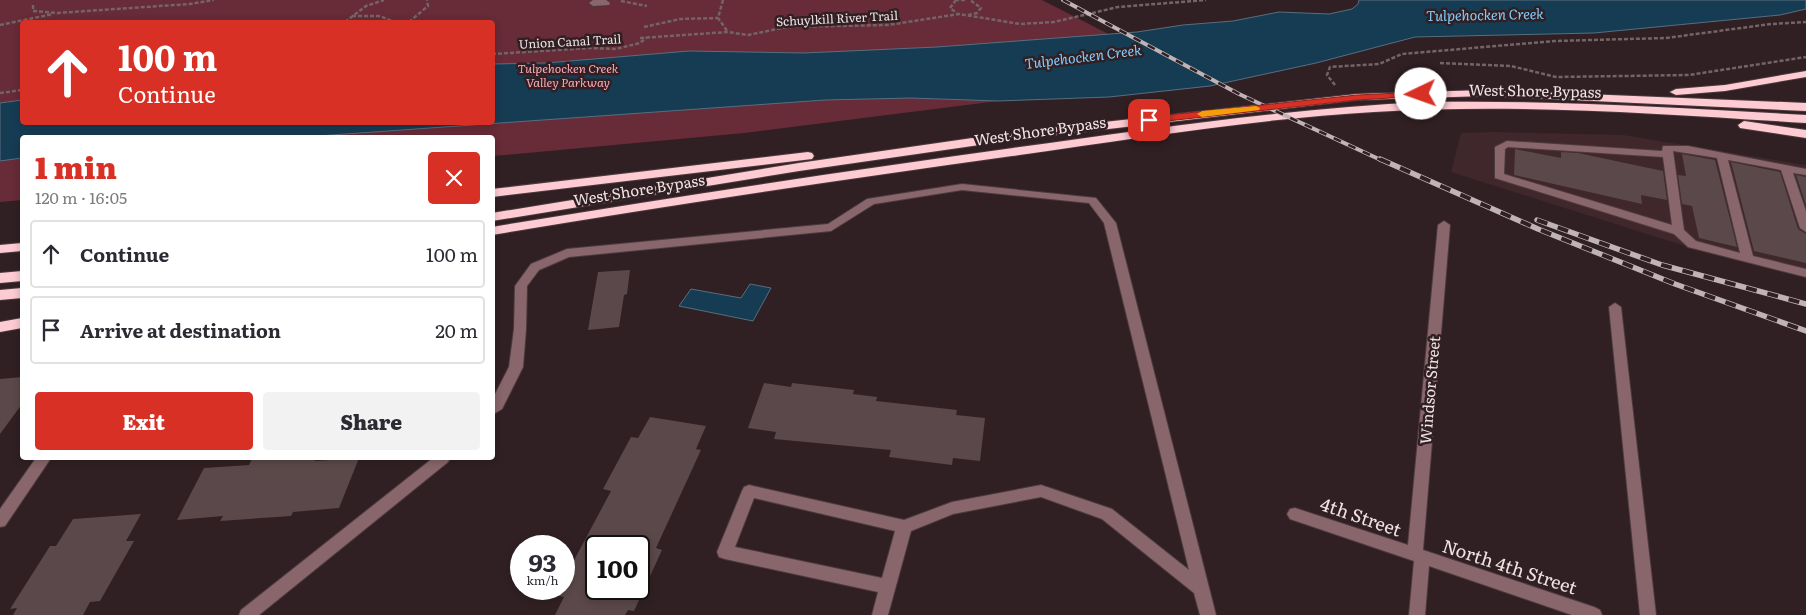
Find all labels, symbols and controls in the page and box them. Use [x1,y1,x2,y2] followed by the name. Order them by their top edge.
[1426,3,1544,25] water label: Tulpehocken Creek
[775,6,899,30] street label: Schuylkill River Trail
[518,29,622,53] street label: Union Canal Trail
[118,30,218,82] text: 100 m
[1023,39,1143,73] water label: Tulpehocken Creek
[35,40,100,105] icon: ahead
[518,59,619,91] park label: Tulpehocken Creek Valley Parkway
[1394,67,1446,119] position arrow
[118,77,216,110] text: Continue
[1469,77,1602,103] street label: West Shore Bypass
[1128,99,1170,141] pin
[1135,106,1163,134] icon: arrive
[973,109,1107,151] street label: West Shore Bypass
[35,144,117,188] text: 1 min
[428,152,480,204] button: close
[572,167,706,211] street label: West Shore Bypass
[35,185,127,209] text: 120 m · 16:05
[37,240,65,268] icon: ahead
[80,240,169,268] text: Continue
[426,240,478,268] text: 100 m
[37,316,65,344] icon: arrive
[80,316,281,344] text: Arrive at destination
[435,316,478,344] text: 20 m
[1413,335,1445,445] street label: Windsor Street
[35,392,253,450] button: Exit
[263,392,480,450] button: Share
[1317,490,1406,543] street label: 4th Street
[1439,532,1581,601] street label: North 4th Street
[585,535,650,600] speed limit sign: 100
[528,543,557,580] text: 93
[527,571,558,589] text: km/h

